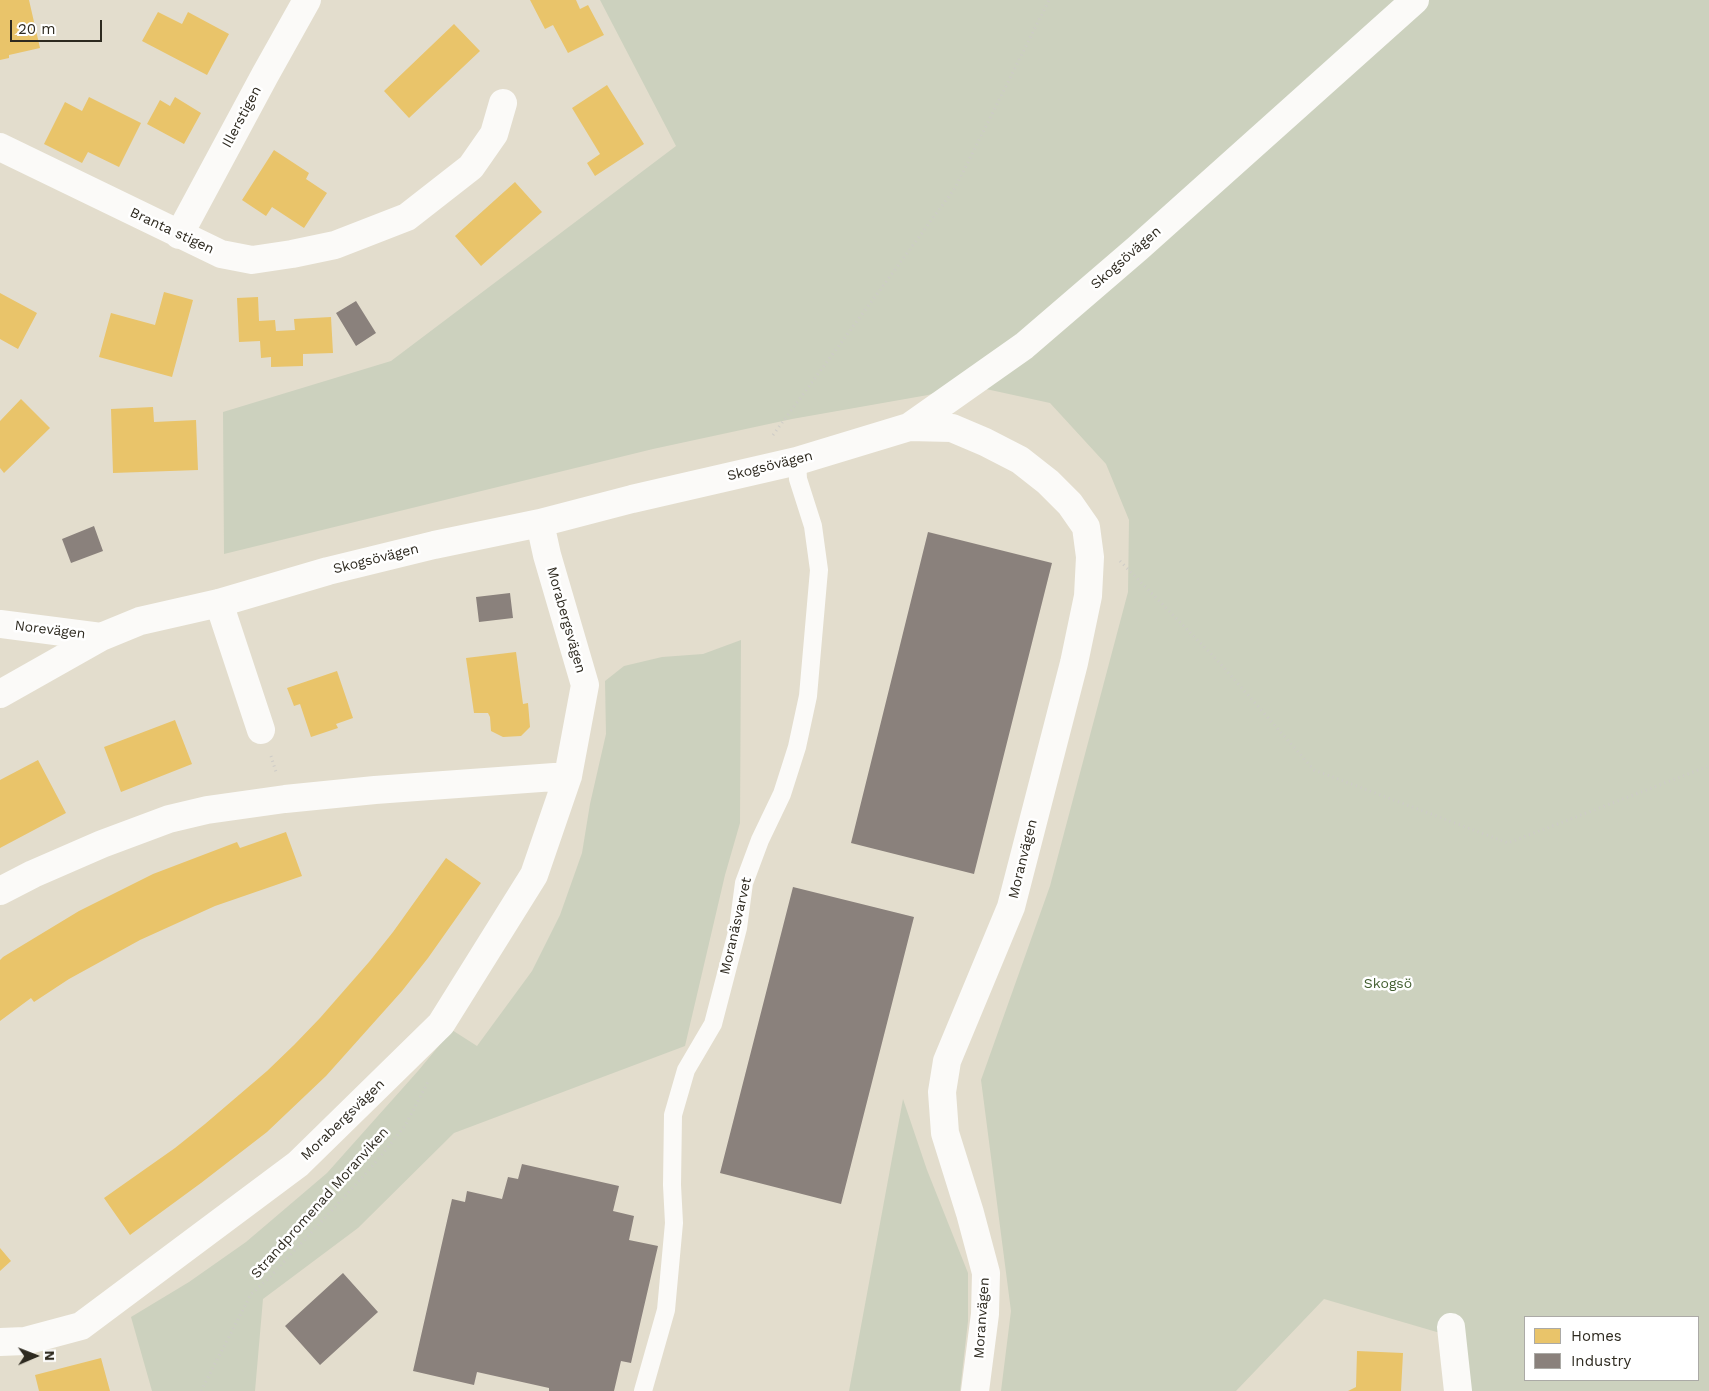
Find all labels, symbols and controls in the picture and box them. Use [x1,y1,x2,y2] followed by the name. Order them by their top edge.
[12,10,105,42] scale bar
[18,20,56,38] text: 20 m
[219,83,265,151] street label: Illerstigen
[127,204,217,258] street label: Branta stigen
[1087,223,1165,293] street label: Skogsövägen
[726,447,814,485] street label: Skogsövägen
[332,540,420,578] street label: Skogsövägen
[543,565,589,675] street label: Morabergsvägen
[14,617,86,643] street label: Norevägen
[1005,817,1041,901] street label: Moranvägen
[717,876,755,976] street label: Moranäsvarvet
[1364,976,1412,992] park label: Skogsö
[298,1076,388,1164] street label: Morabergsvägen
[248,1124,392,1282] street label: Strandpromenad Moranviken
[971,1277,993,1359] street label: Moranvägen
[1524,1316,1699,1381] legend
[1571,1327,1622,1345] text: Homes
[10,1331,60,1381] north arrow
[42,1350,58,1361] text: N
[1571,1352,1631,1370] text: Industry

